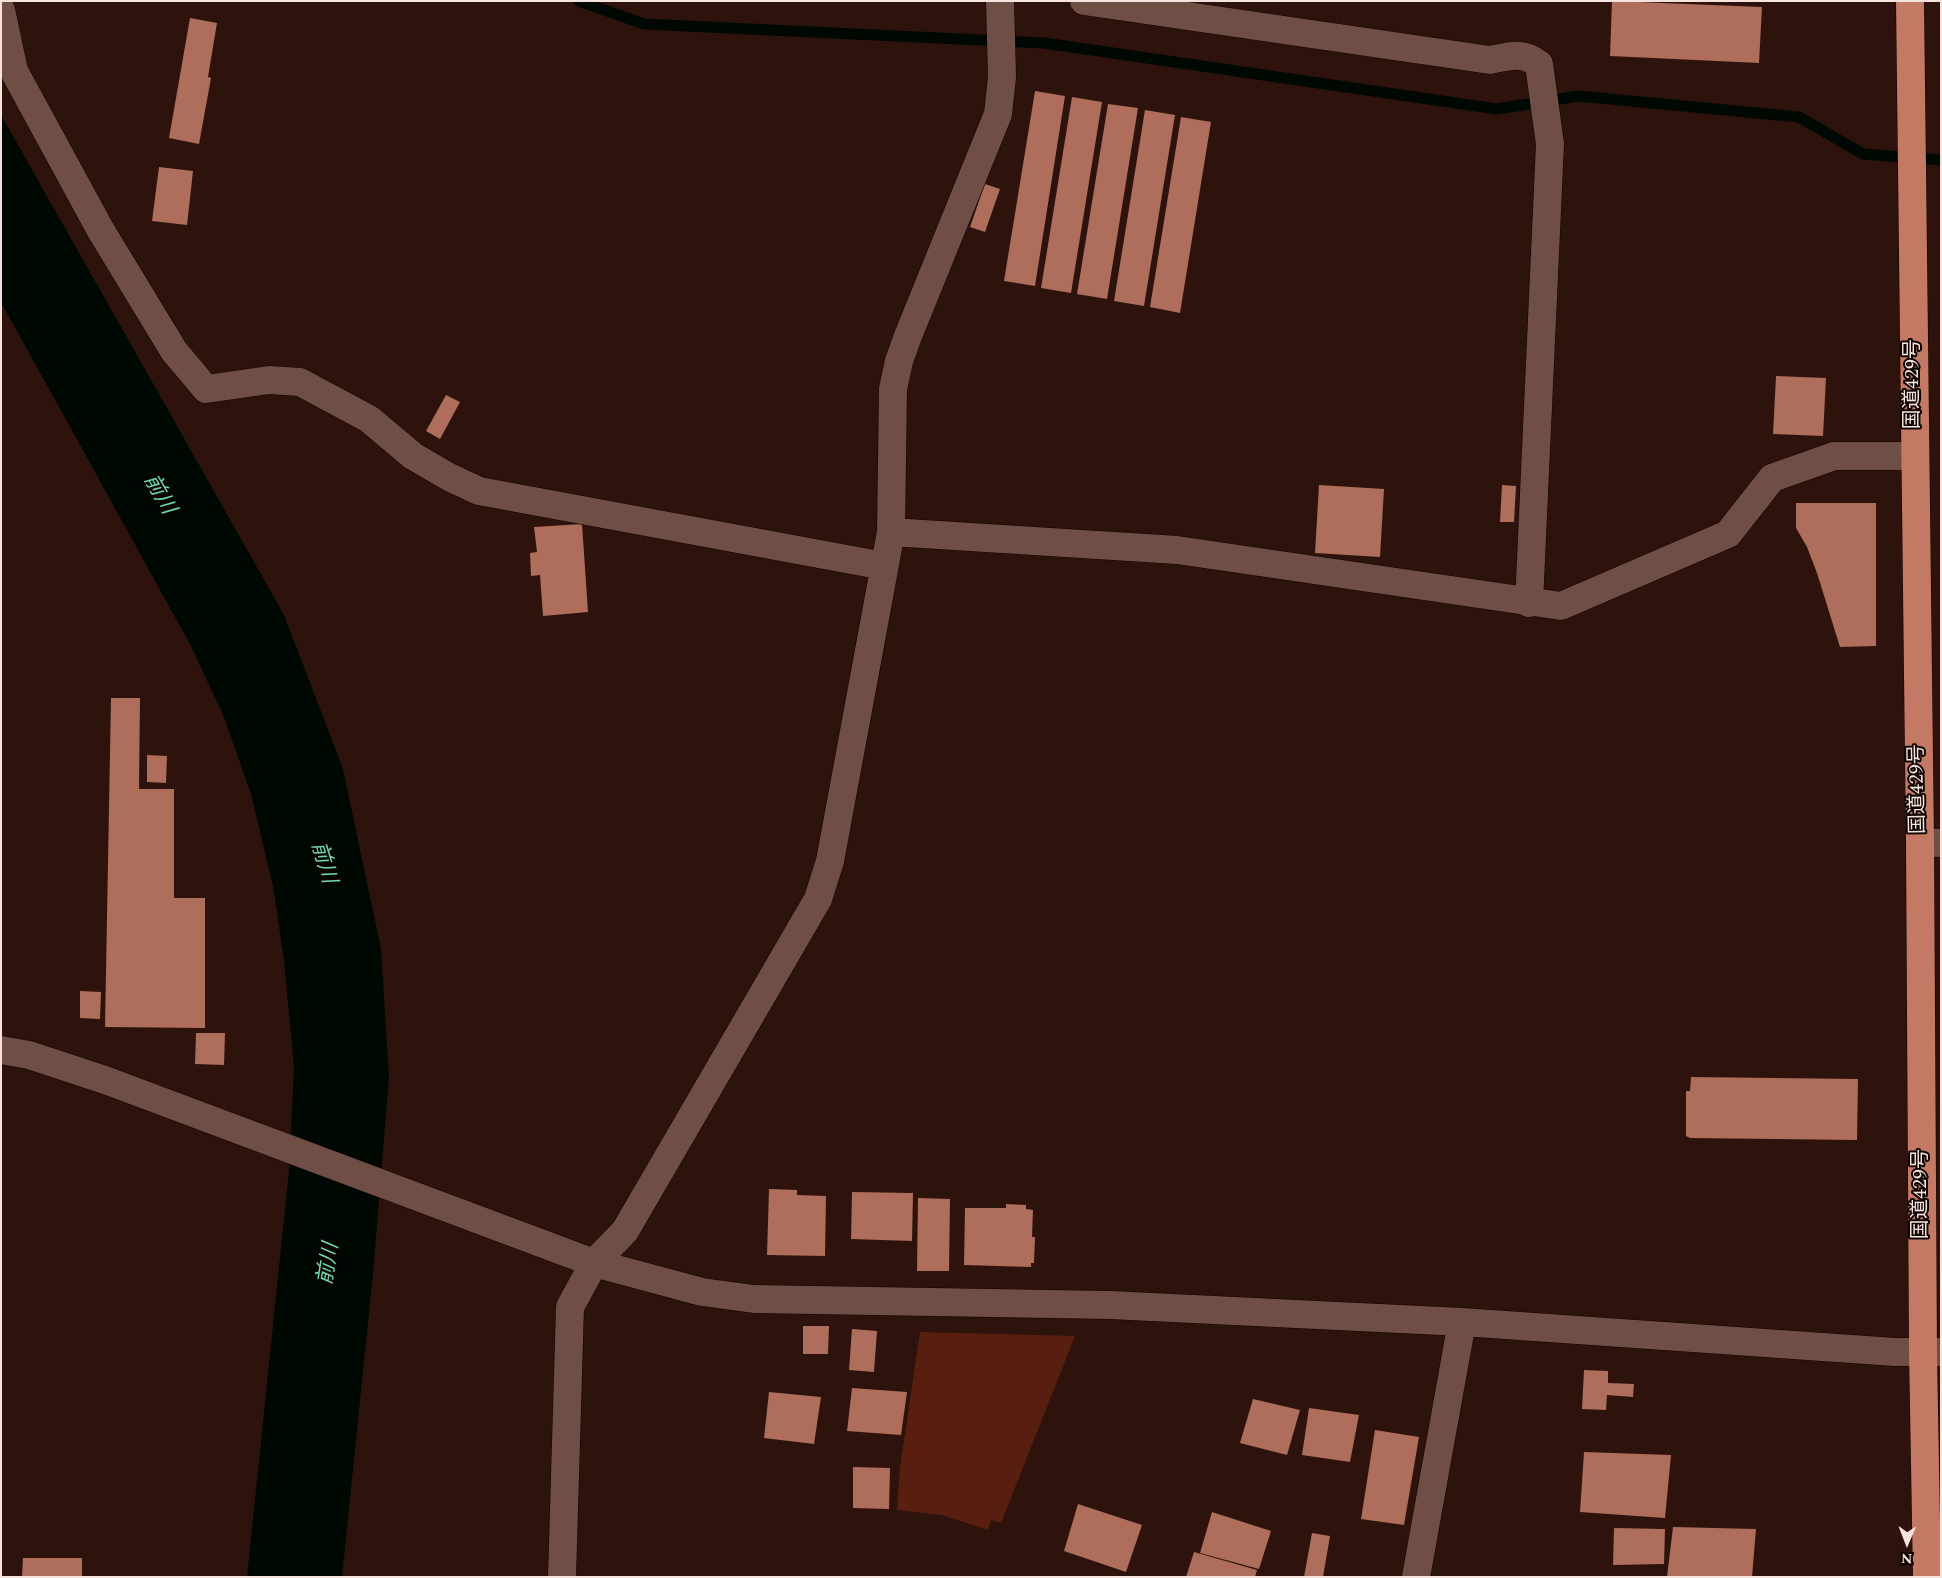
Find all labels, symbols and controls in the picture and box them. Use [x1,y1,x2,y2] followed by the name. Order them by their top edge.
[1902,339,1926,429] street label: 国道429号
[137,471,179,519] water label: 前川
[1906,744,1932,834] street label: 国道429号
[304,839,340,887] water label: 前川
[1910,1149,1934,1239] street label: 国道429号
[314,1241,346,1287] water label: 前川
[1882,1518,1932,1568] north arrow
[1901,1548,1913,1569] text: N

